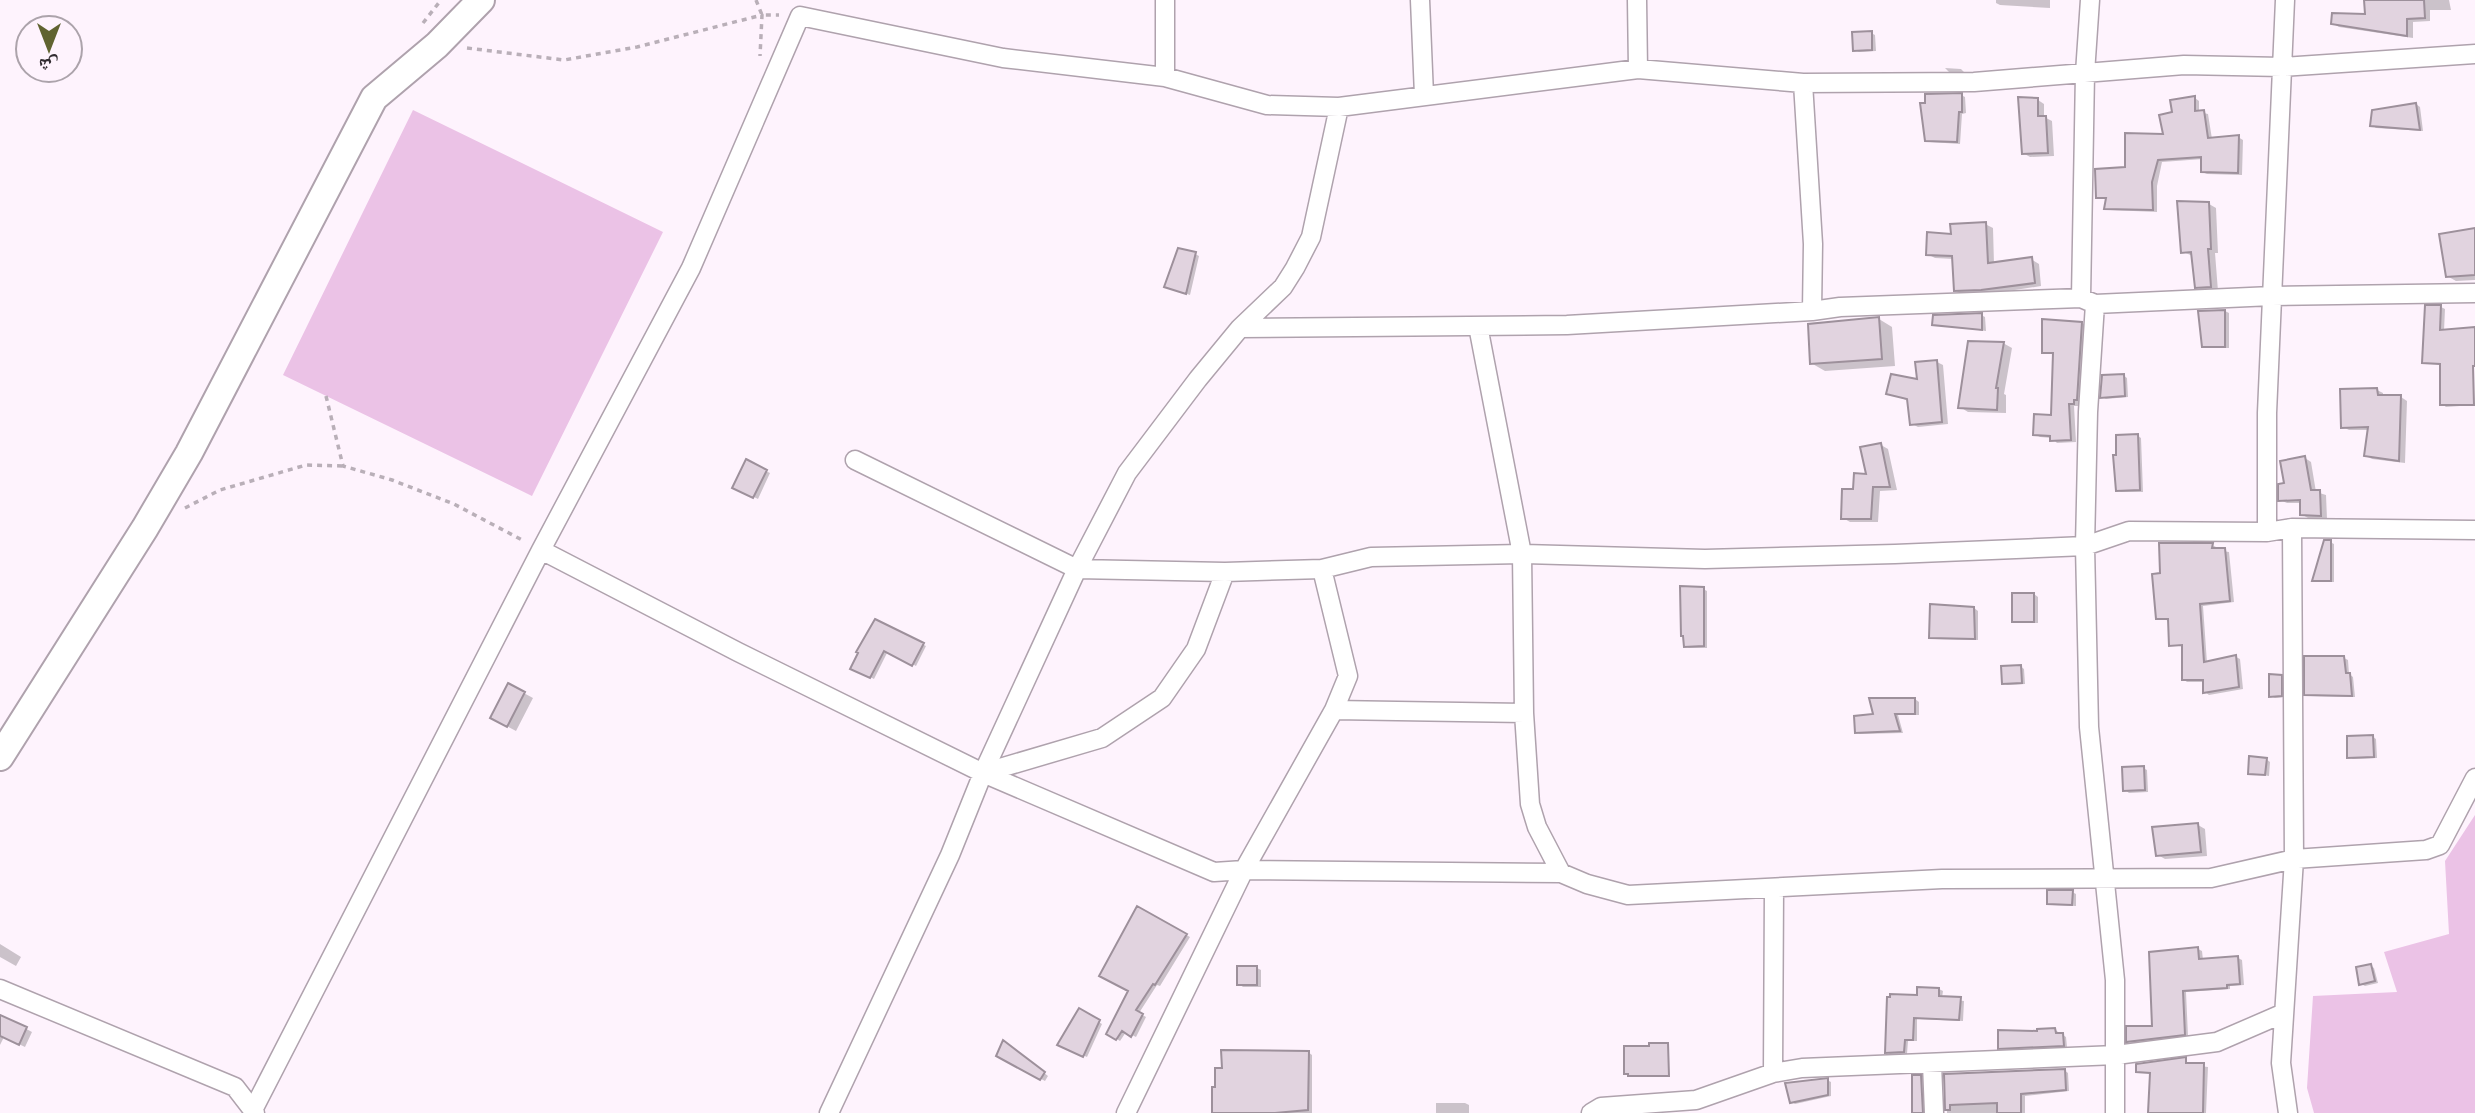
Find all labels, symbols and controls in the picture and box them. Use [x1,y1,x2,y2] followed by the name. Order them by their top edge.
[14,14,84,84] north arrow
[39,53,59,78] text: ش

